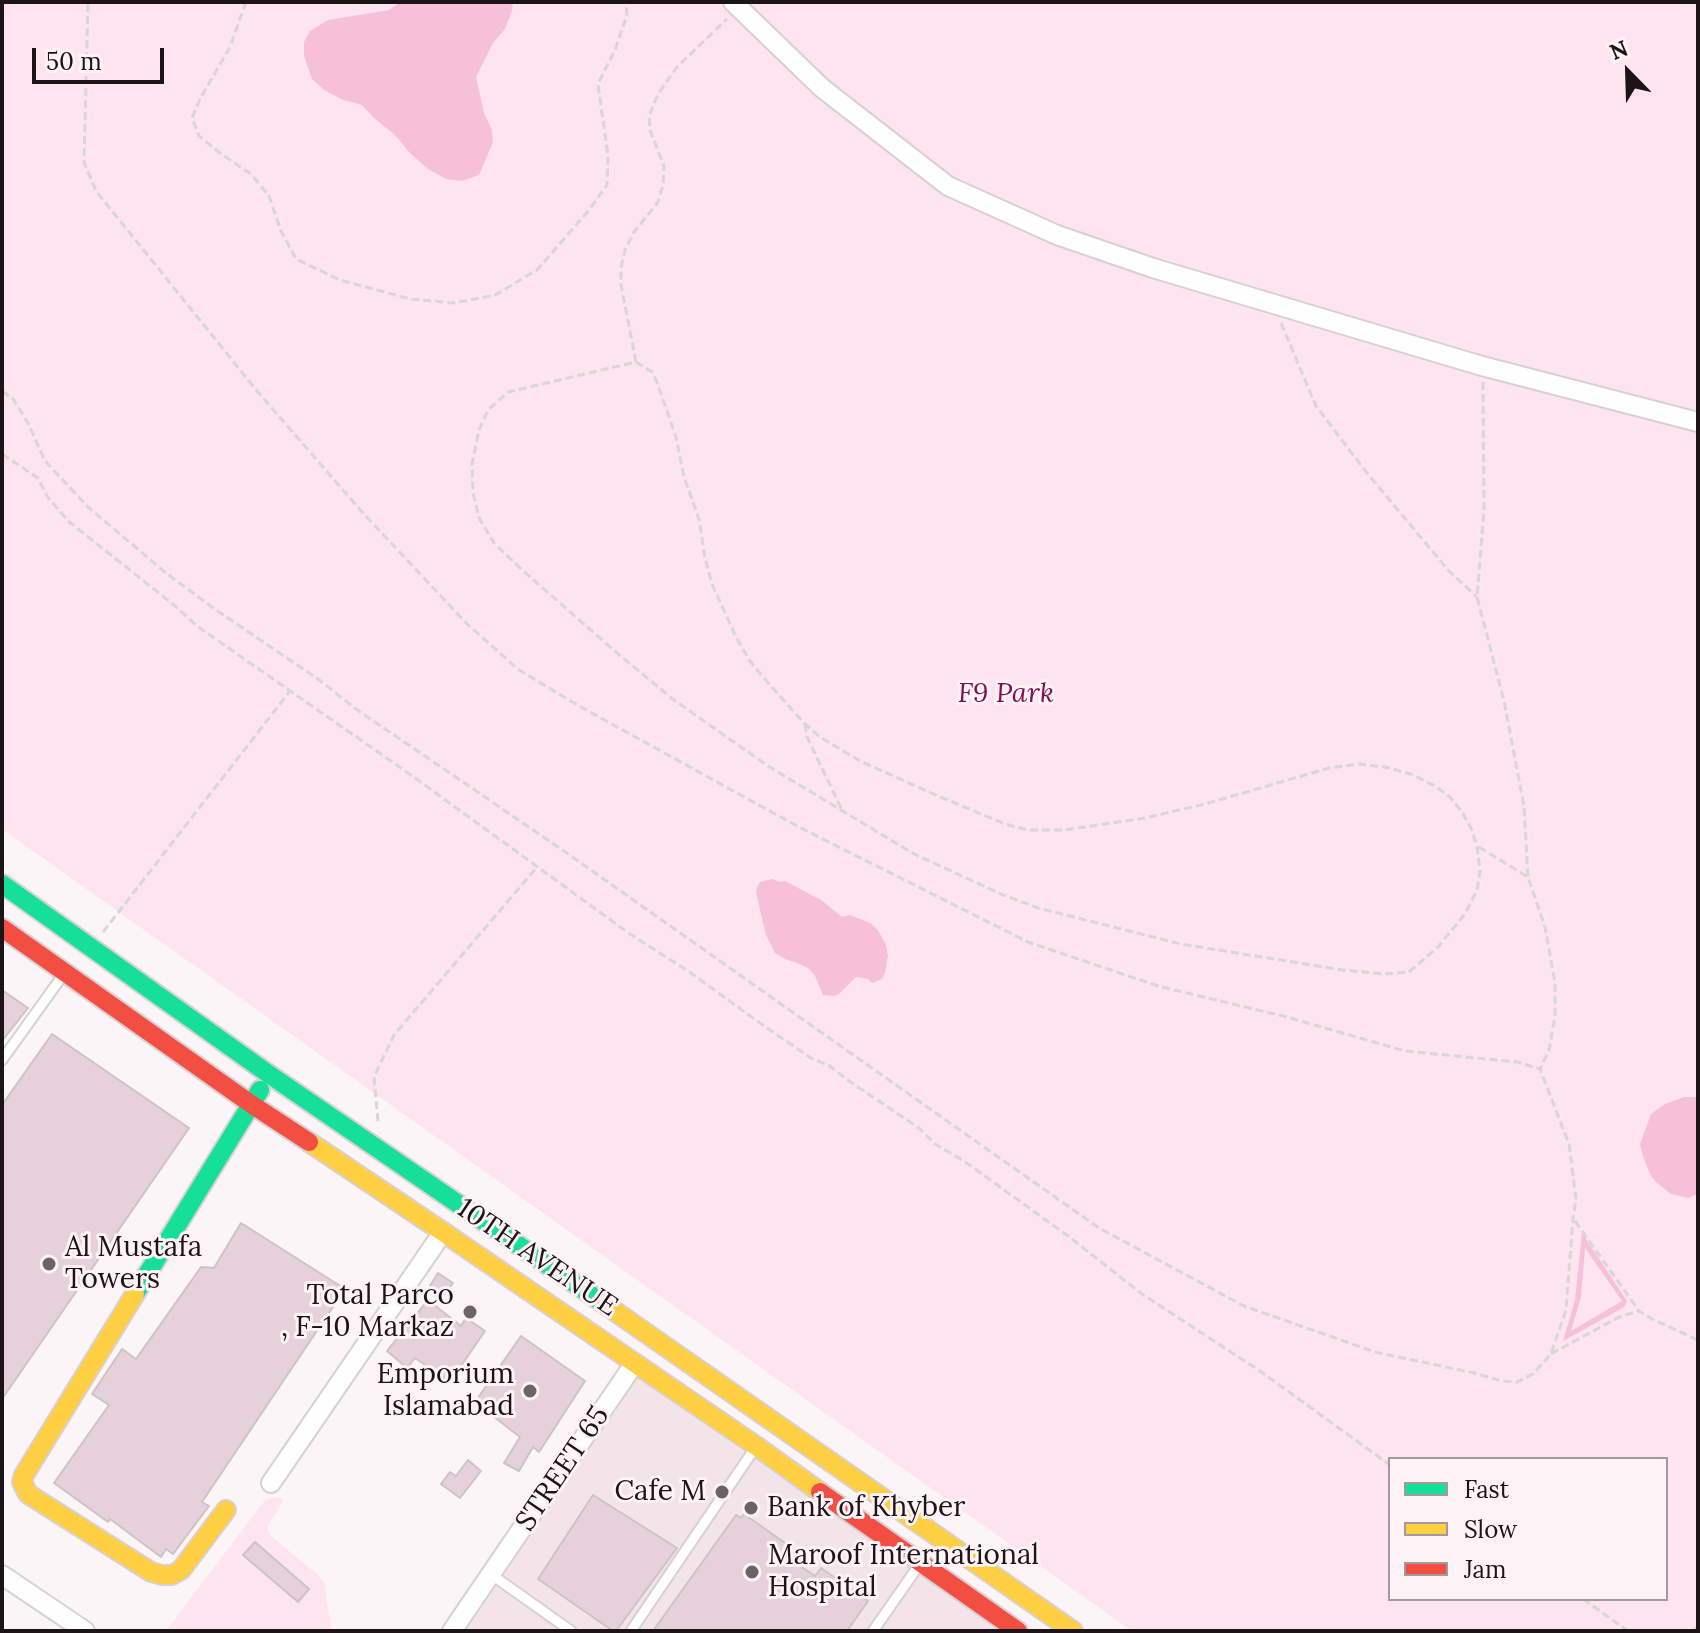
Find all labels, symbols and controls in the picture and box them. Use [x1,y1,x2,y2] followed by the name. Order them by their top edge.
[36,32,168,82] scale bar
[1588,32,1668,112] north arrow
[1605,34,1632,66] text: N
[46,46,102,77] text: 50 m
[958,677,1054,711] park label: F9 Park
[450,1192,624,1324] street label: 10TH AVENUE
[65,1231,202,1297] place label: Al Mustafa Towers
[40,1255,58,1273] marker: Al Mustafa Towers
[281,1279,454,1345] place label: Total Parco , F-10 Markaz
[461,1303,479,1321] marker: Total Parco , F-10 Markaz
[377,1358,514,1424] place label: Emporium Islamabad
[521,1382,539,1400] marker: Emporium Islamabad
[509,1400,617,1538] street label: STREET 65
[1388,1457,1668,1601] legend
[1464,1474,1509,1505] text: Fast
[614,1475,706,1509] place label: Cafe M
[713,1483,731,1501] marker: Cafe M
[767,1491,965,1525] place label: Bank of Khyber
[742,1499,760,1517] marker: Bank of Khyber
[1464,1514,1517,1545] text: Slow
[768,1539,1039,1605] place label: Maroof International Hospital
[1464,1554,1506,1585] text: Jam
[743,1563,761,1581] marker: Maroof International Hospital

